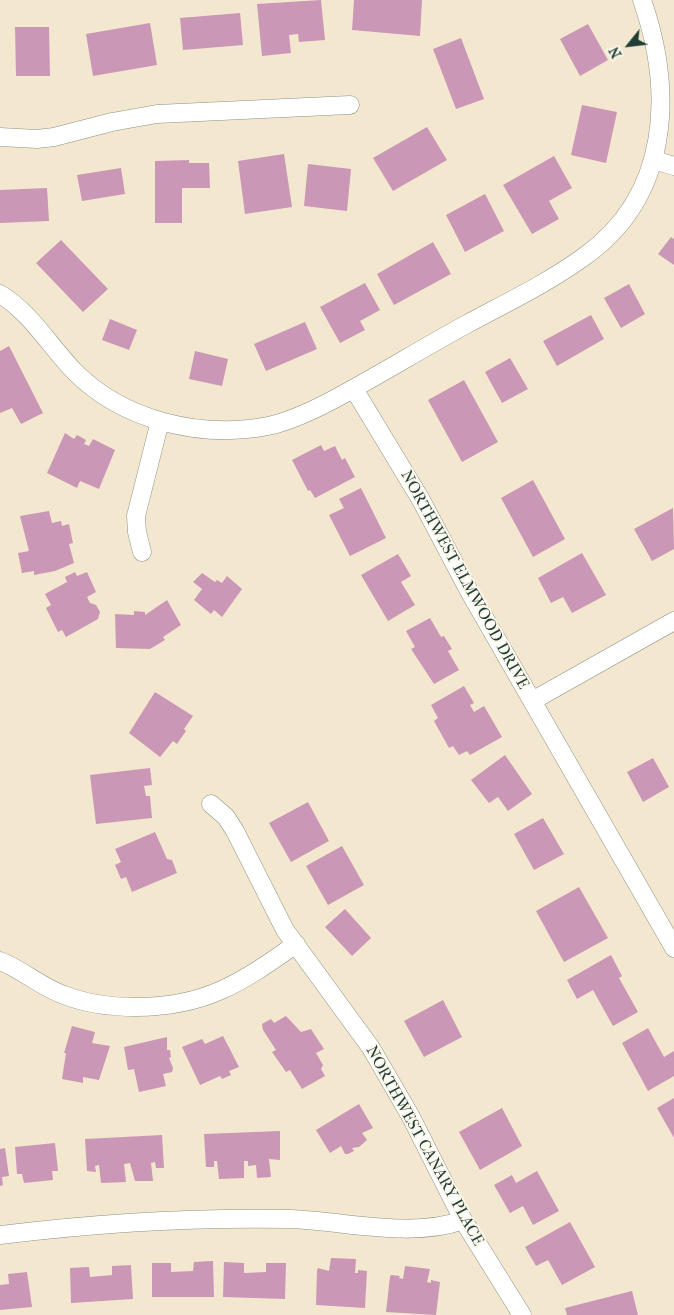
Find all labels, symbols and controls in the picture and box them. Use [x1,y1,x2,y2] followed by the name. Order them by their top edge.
[604,20,654,70] north arrow
[605,44,625,61] text: N
[396,467,532,693] street label: NORTHWEST ELMWOOD DRIVE
[361,1043,487,1249] street label: NORTHWEST CANARY PLACE

